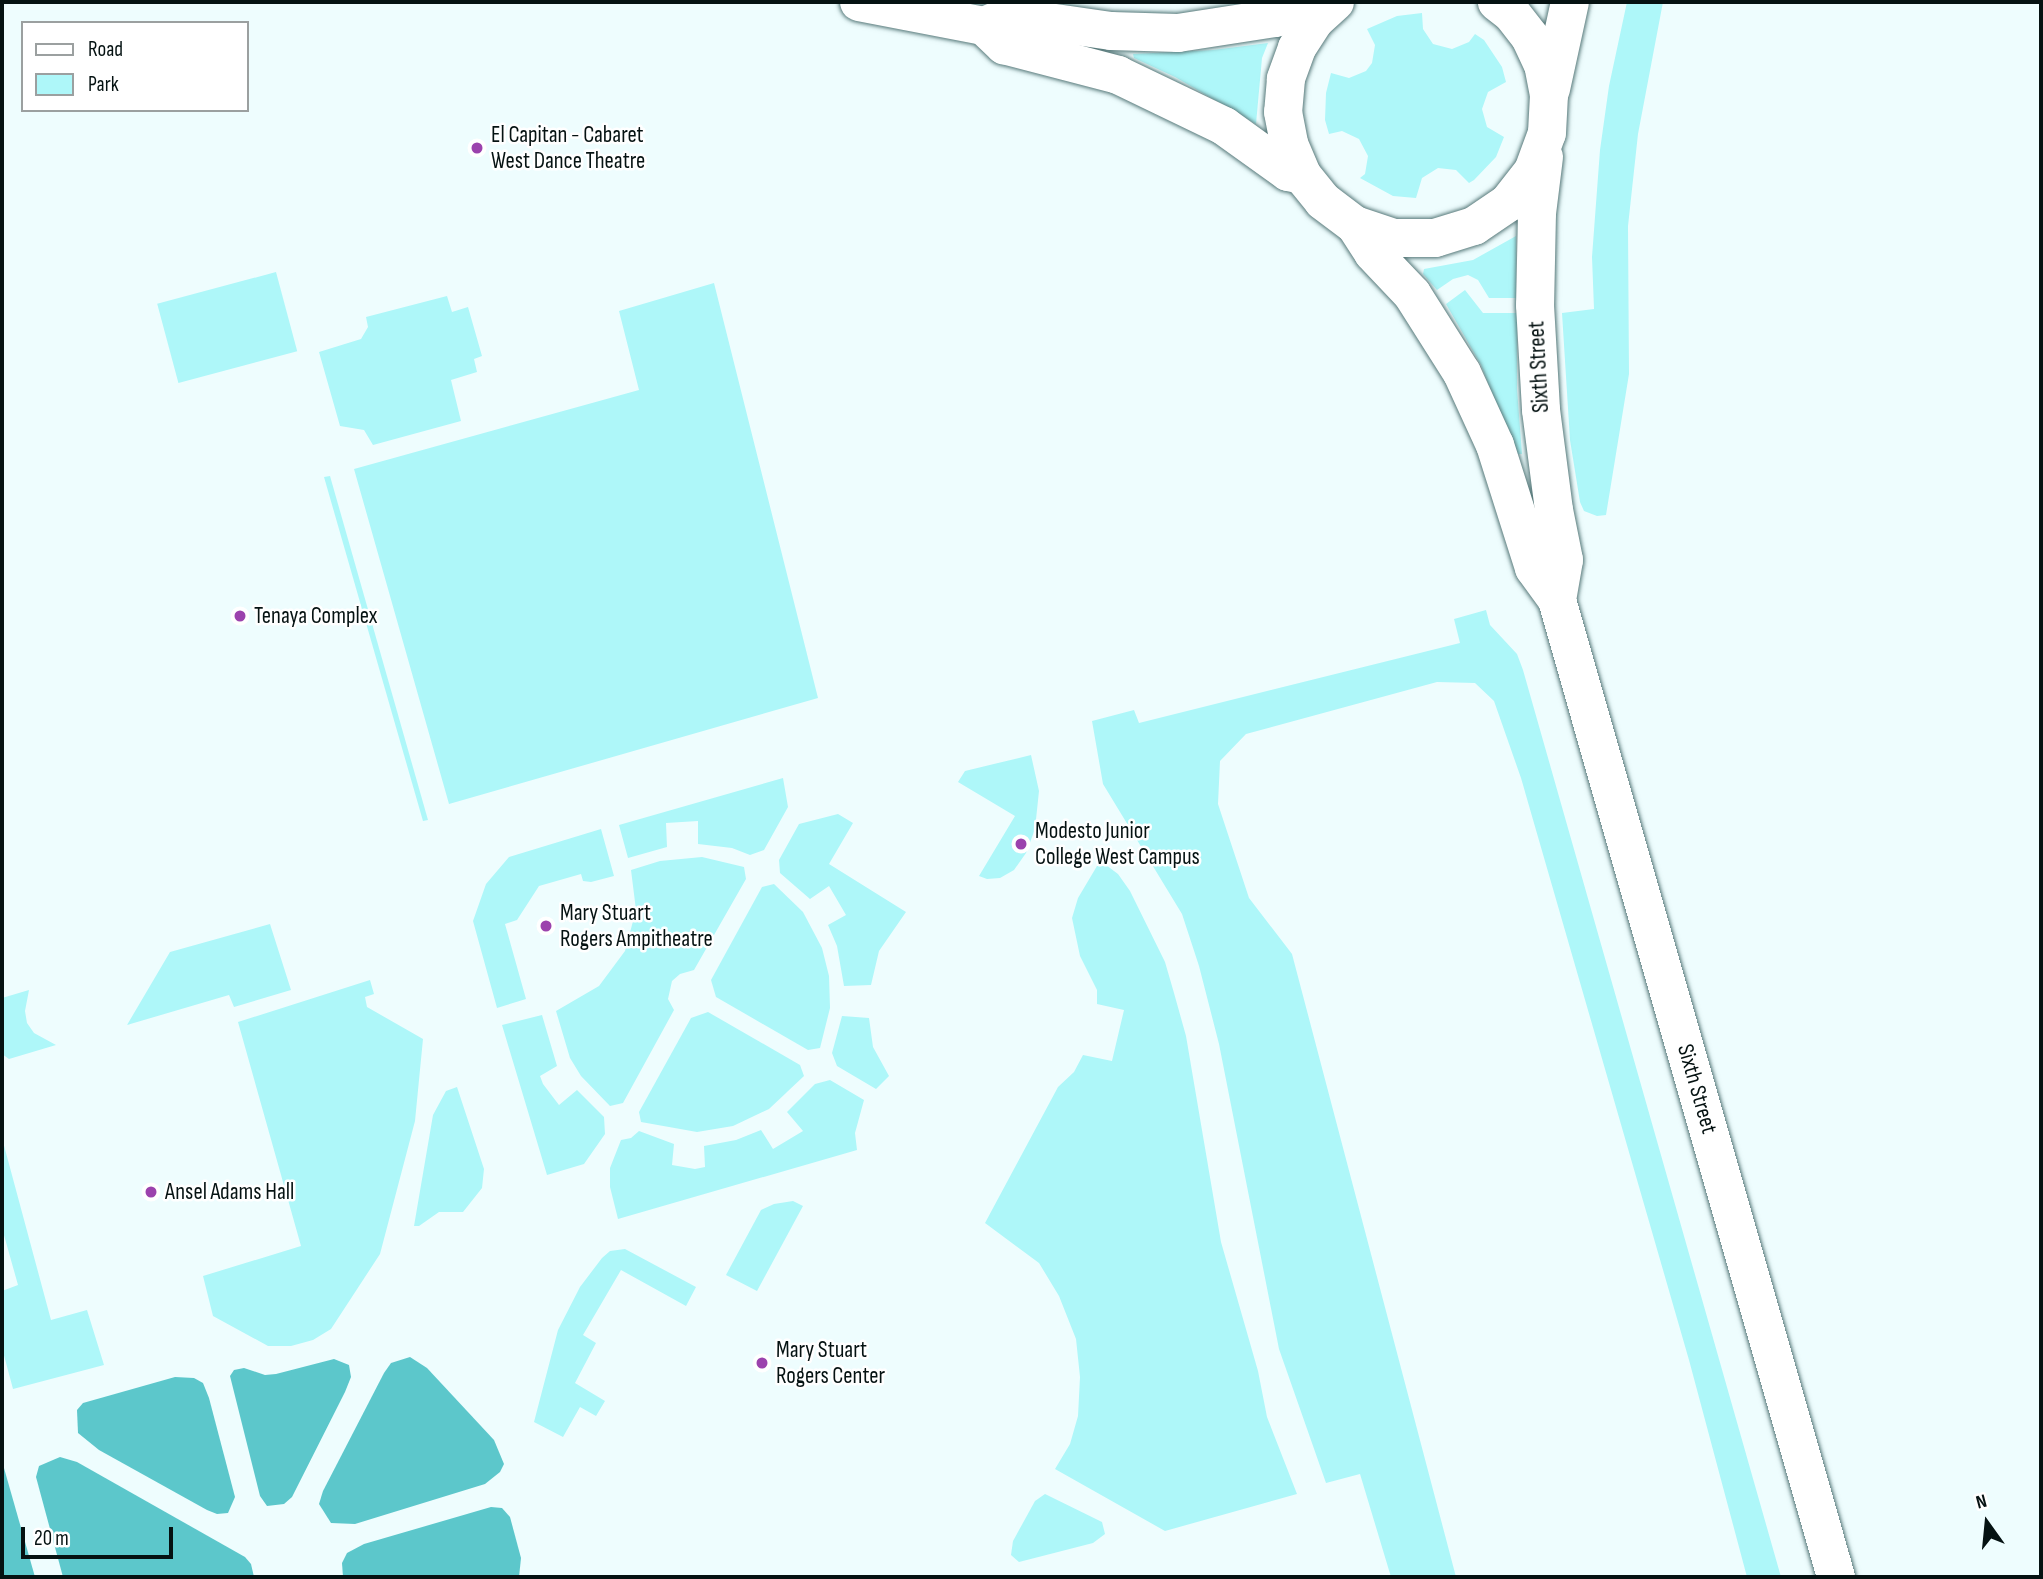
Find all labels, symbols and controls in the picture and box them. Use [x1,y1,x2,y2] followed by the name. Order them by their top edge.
[21,21,248,112] legend
[88,37,123,62] text: Road
[88,72,119,97] text: Park
[491,121,645,175] place label: El Capitan - Cabaret West Dance Theatre
[469,140,485,156] marker: El Capitan - Cabaret West Dance Theatre
[1523,321,1555,413] street label: Sixth Street
[254,602,377,630] place label: Tenaya Complex
[232,608,248,624] marker: Tenaya Complex
[1035,817,1200,871] place label: Modesto Junior College West Campus
[1013,836,1029,852] marker: Modesto Junior College West Campus
[560,899,713,953] place label: Mary Stuart Rogers Ampitheatre
[538,918,554,934] marker: Mary Stuart Rogers Ampitheatre
[1671,1041,1723,1137] street label: Sixth Street
[165,1178,294,1206] place label: Ansel Adams Hall
[143,1184,159,1200] marker: Ansel Adams Hall
[776,1336,885,1390] place label: Mary Stuart Rogers Center
[754,1355,770,1371] marker: Mary Stuart Rogers Center
[1952,1488,2022,1558] north arrow
[1974,1490,1989,1515] text: N
[24,1512,177,1556] scale bar
[34,1526,69,1551] text: 20 m

